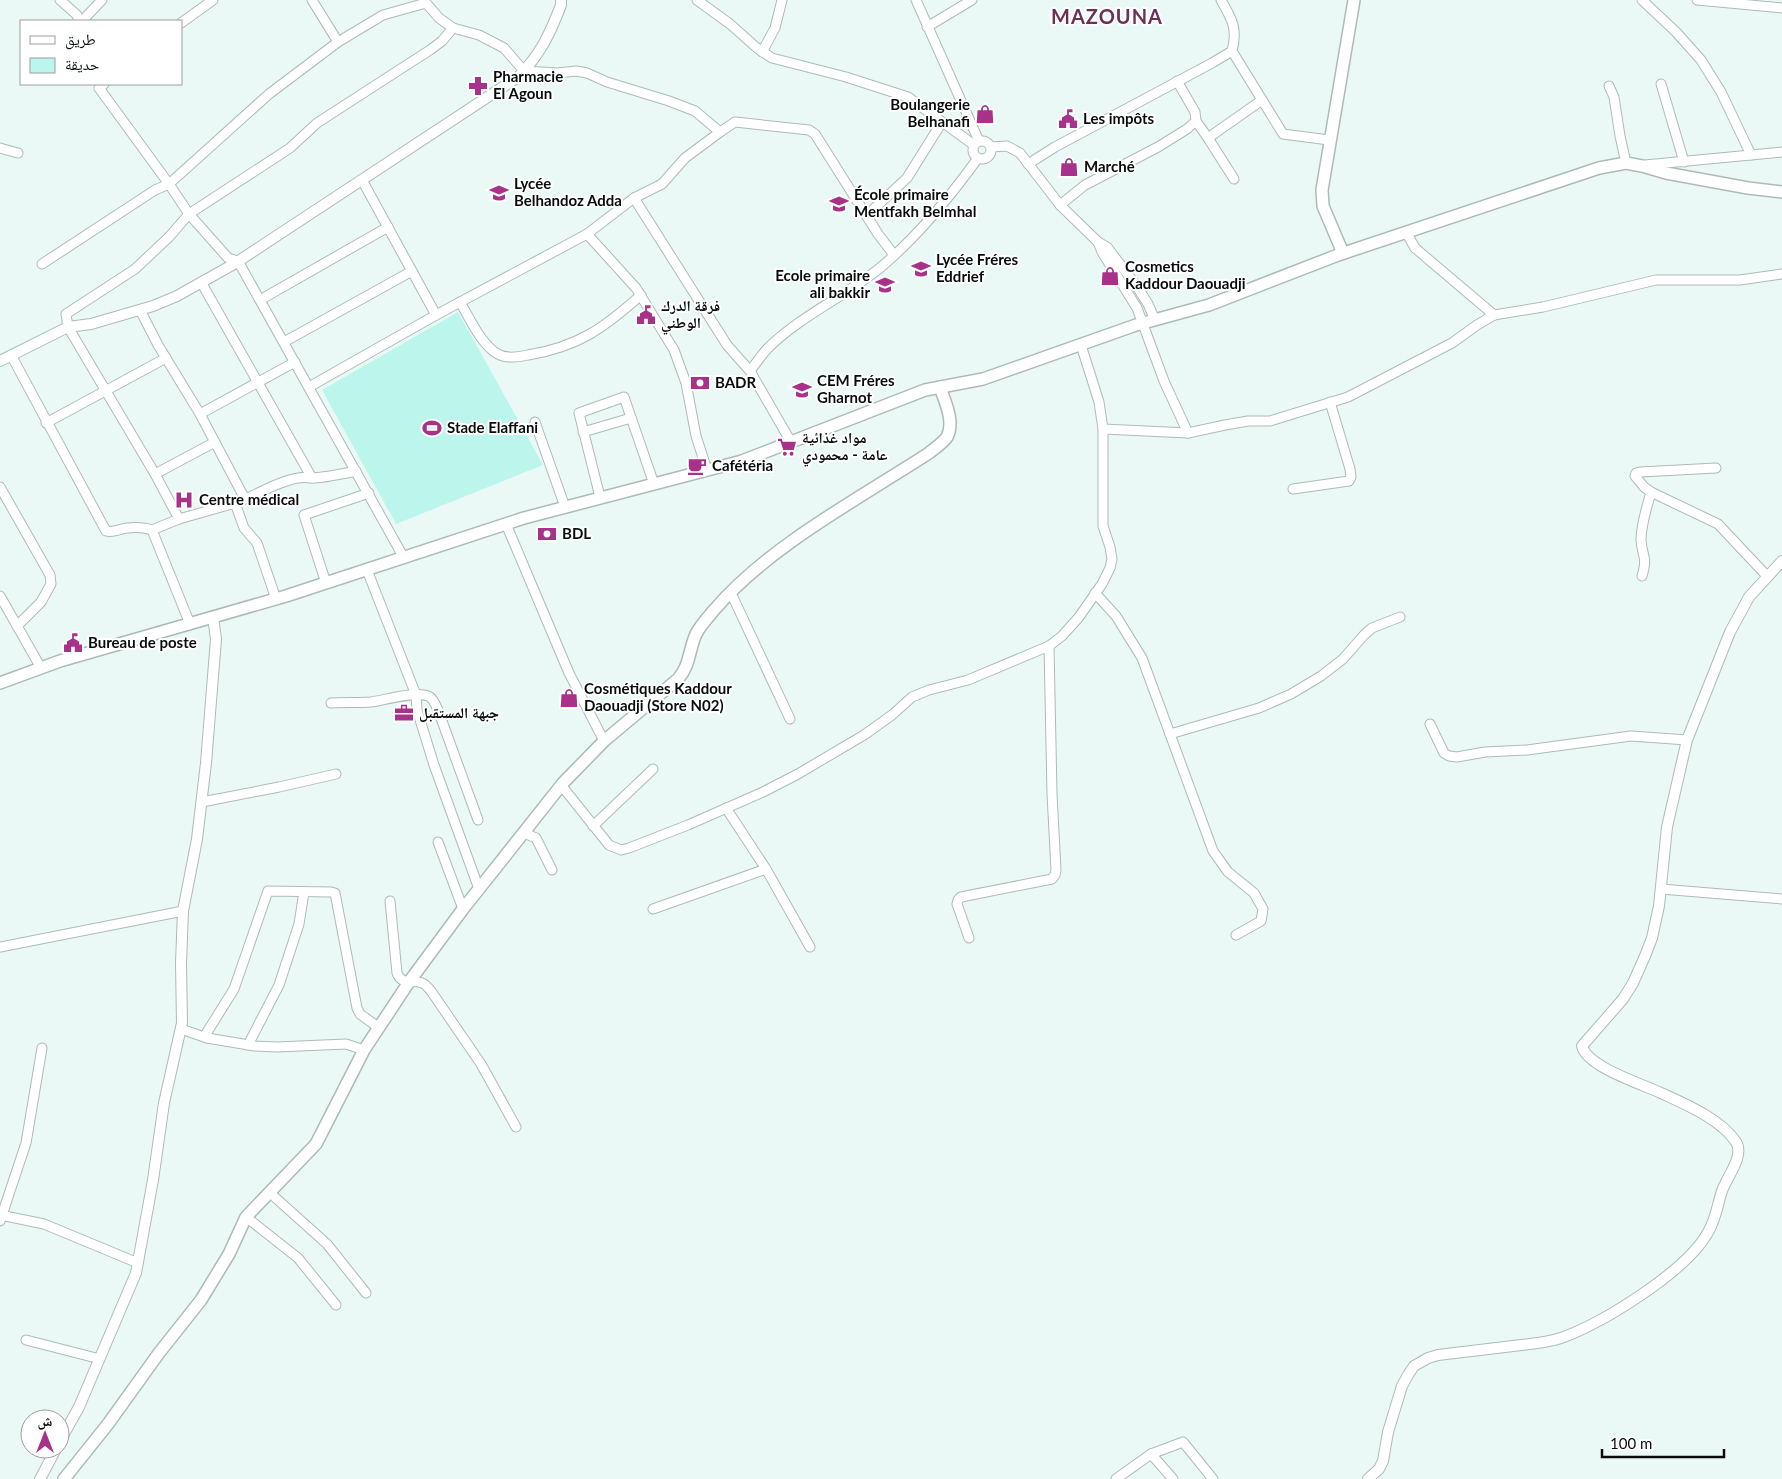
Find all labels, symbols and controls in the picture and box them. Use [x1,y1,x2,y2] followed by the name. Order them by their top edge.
[1051,4,1163,28] district label: MAZOUNA
[20,20,182,85] legend
[65,30,96,50] text: طريق
[65,55,100,73] text: حديقة
[493,67,563,102] place label: Pharmacie El Agoun
[467,75,489,97] pharmacy icon: Pharmacie El Agoun
[890,95,970,130] place label: Boulangerie Belhanafi
[974,103,996,125] shop icon: Boulangerie Belhanafi
[1057,108,1079,130] public building icon: Les impôts
[1083,109,1155,127] place label: Les impôts
[1058,156,1080,178] shop icon: Marché
[1084,157,1135,175] place label: Marché
[514,174,622,209] place label: Lycée Belhandoz Adda
[488,182,510,204] school or university icon: Lycée Belhandoz Adda
[854,185,976,220] place label: École primaire Mentfakh Belmhal
[828,193,850,215] school or university icon: École primaire Mentfakh Belmhal
[936,250,1019,285] place label: Lycée Fréres Eddrief
[1125,257,1246,292] place label: Cosmetics Kaddour Daouadji
[910,258,932,280] school or university icon: Lycée Fréres Eddrief
[1099,265,1121,287] shop icon: Cosmetics Kaddour Daouadji
[775,266,870,301] place label: Ecole primaire ali bakkir
[874,274,896,296] school or university icon: Ecole primaire ali bakkir
[661,296,720,335] place label: فرقة الدرك الوطني
[635,304,657,326] public building icon: فرقة الدرك الوطني
[817,371,895,406] place label: CEM Fréres Gharnot
[689,372,711,394] bank icon: BADR
[715,373,757,391] place label: BADR
[791,379,813,401] school or university icon: CEM Fréres Gharnot
[421,417,443,439] sports icon: Stade Elaffani
[447,418,538,436] place label: Stade Elaffani
[802,428,888,467] place label: مواد غذائية عامة - محمودي
[776,436,798,458] supermarket icon: مواد غذائية عامة - محمودي
[686,455,708,477] cafe icon: Cafétéria
[712,456,773,474] place label: Cafétéria
[173,489,195,511] hospital icon: Centre médical
[199,490,299,508] place label: Centre médical
[536,523,558,545] bank icon: BDL
[562,524,591,542] place label: BDL
[62,632,84,654] public building icon: Bureau de poste
[88,633,197,651] place label: Bureau de poste
[584,679,732,714] place label: Cosmétiques Kaddour Daouadji (Store N02)
[558,687,580,709] shop icon: Cosmétiques Kaddour Daouadji (Store N02)
[393,702,415,724] office icon: جبهة المستقبل
[419,703,499,722] place label: جبهة المستقبل
[20,1409,70,1459] north arrow
[38,1412,53,1430] text: ش
[1602,1426,1724,1458] scale bar
[1610,1434,1652,1452] text: 100 m

